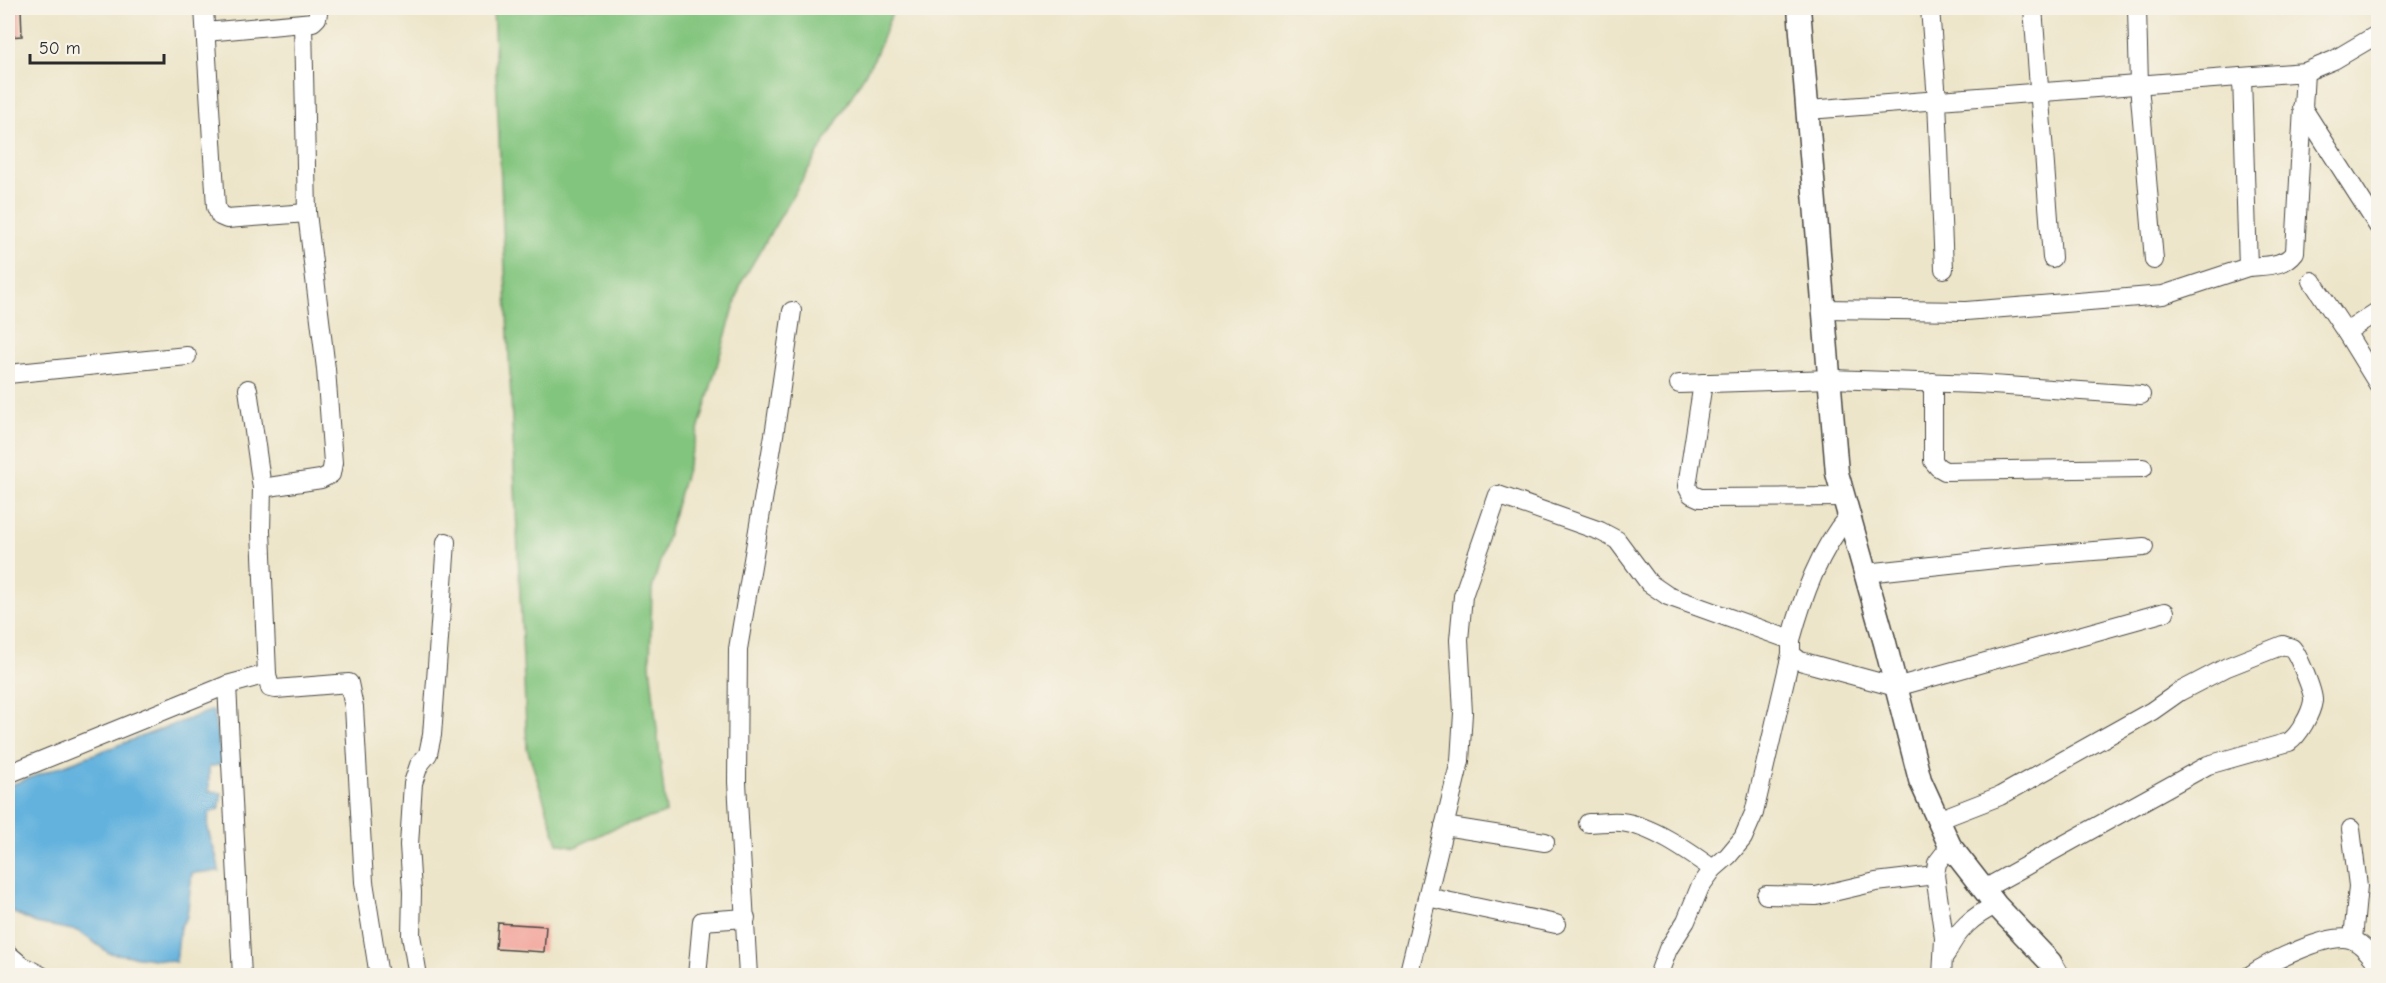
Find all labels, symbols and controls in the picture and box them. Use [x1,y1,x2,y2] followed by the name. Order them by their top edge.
[30,27,164,65] scale bar
[39,38,81,59] text: 50 m

